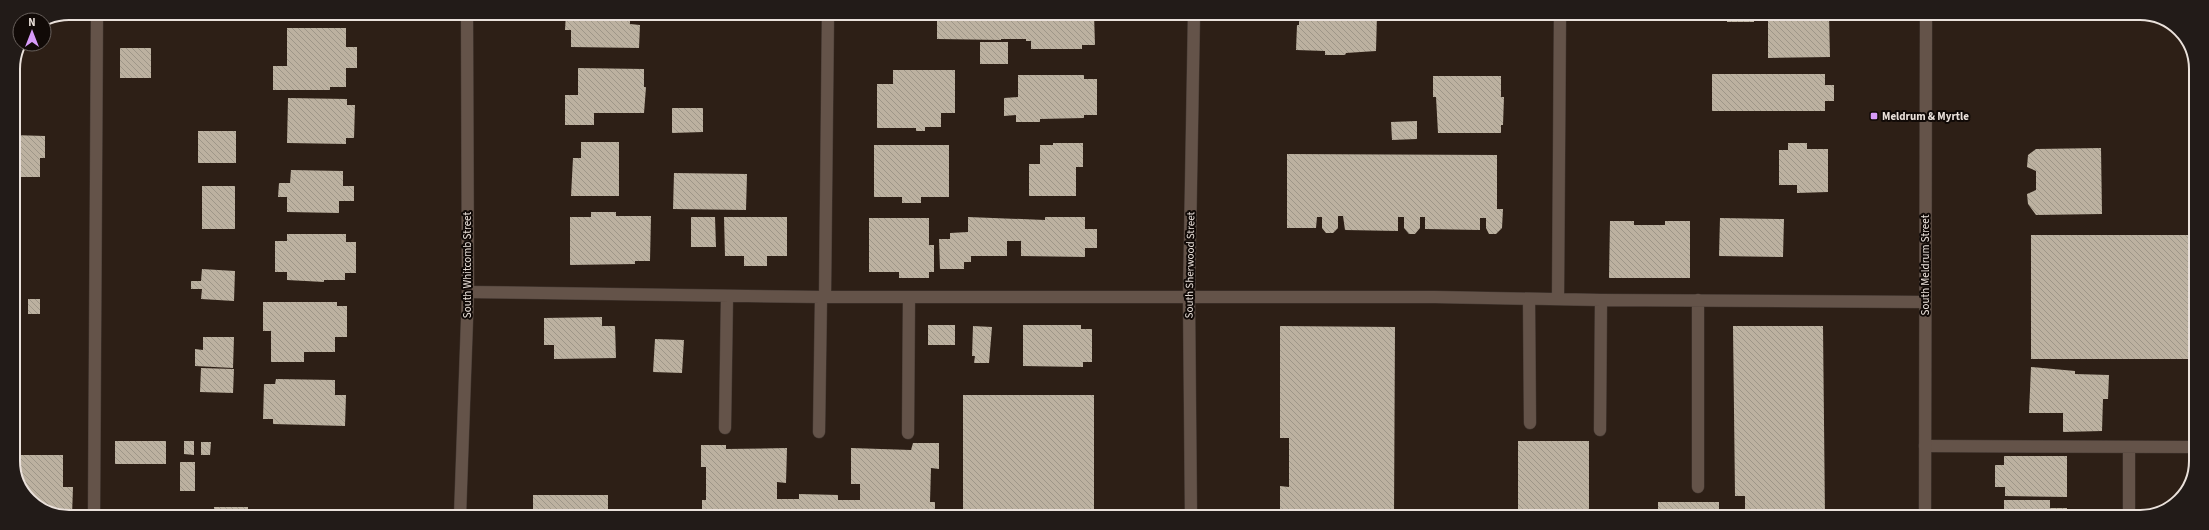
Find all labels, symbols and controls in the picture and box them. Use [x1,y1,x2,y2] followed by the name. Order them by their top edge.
[12,12,52,52] north arrow
[28,15,36,30] text: N
[1882,109,1969,124] place label: Meldrum & Myrtle
[1869,111,1879,121] marker: Meldrum & Myrtle
[1182,211,1198,318] street label: South Sherwood Street
[460,212,475,318] street label: South Whitcomb Street
[1918,214,1933,315] street label: South Meldrum Street

